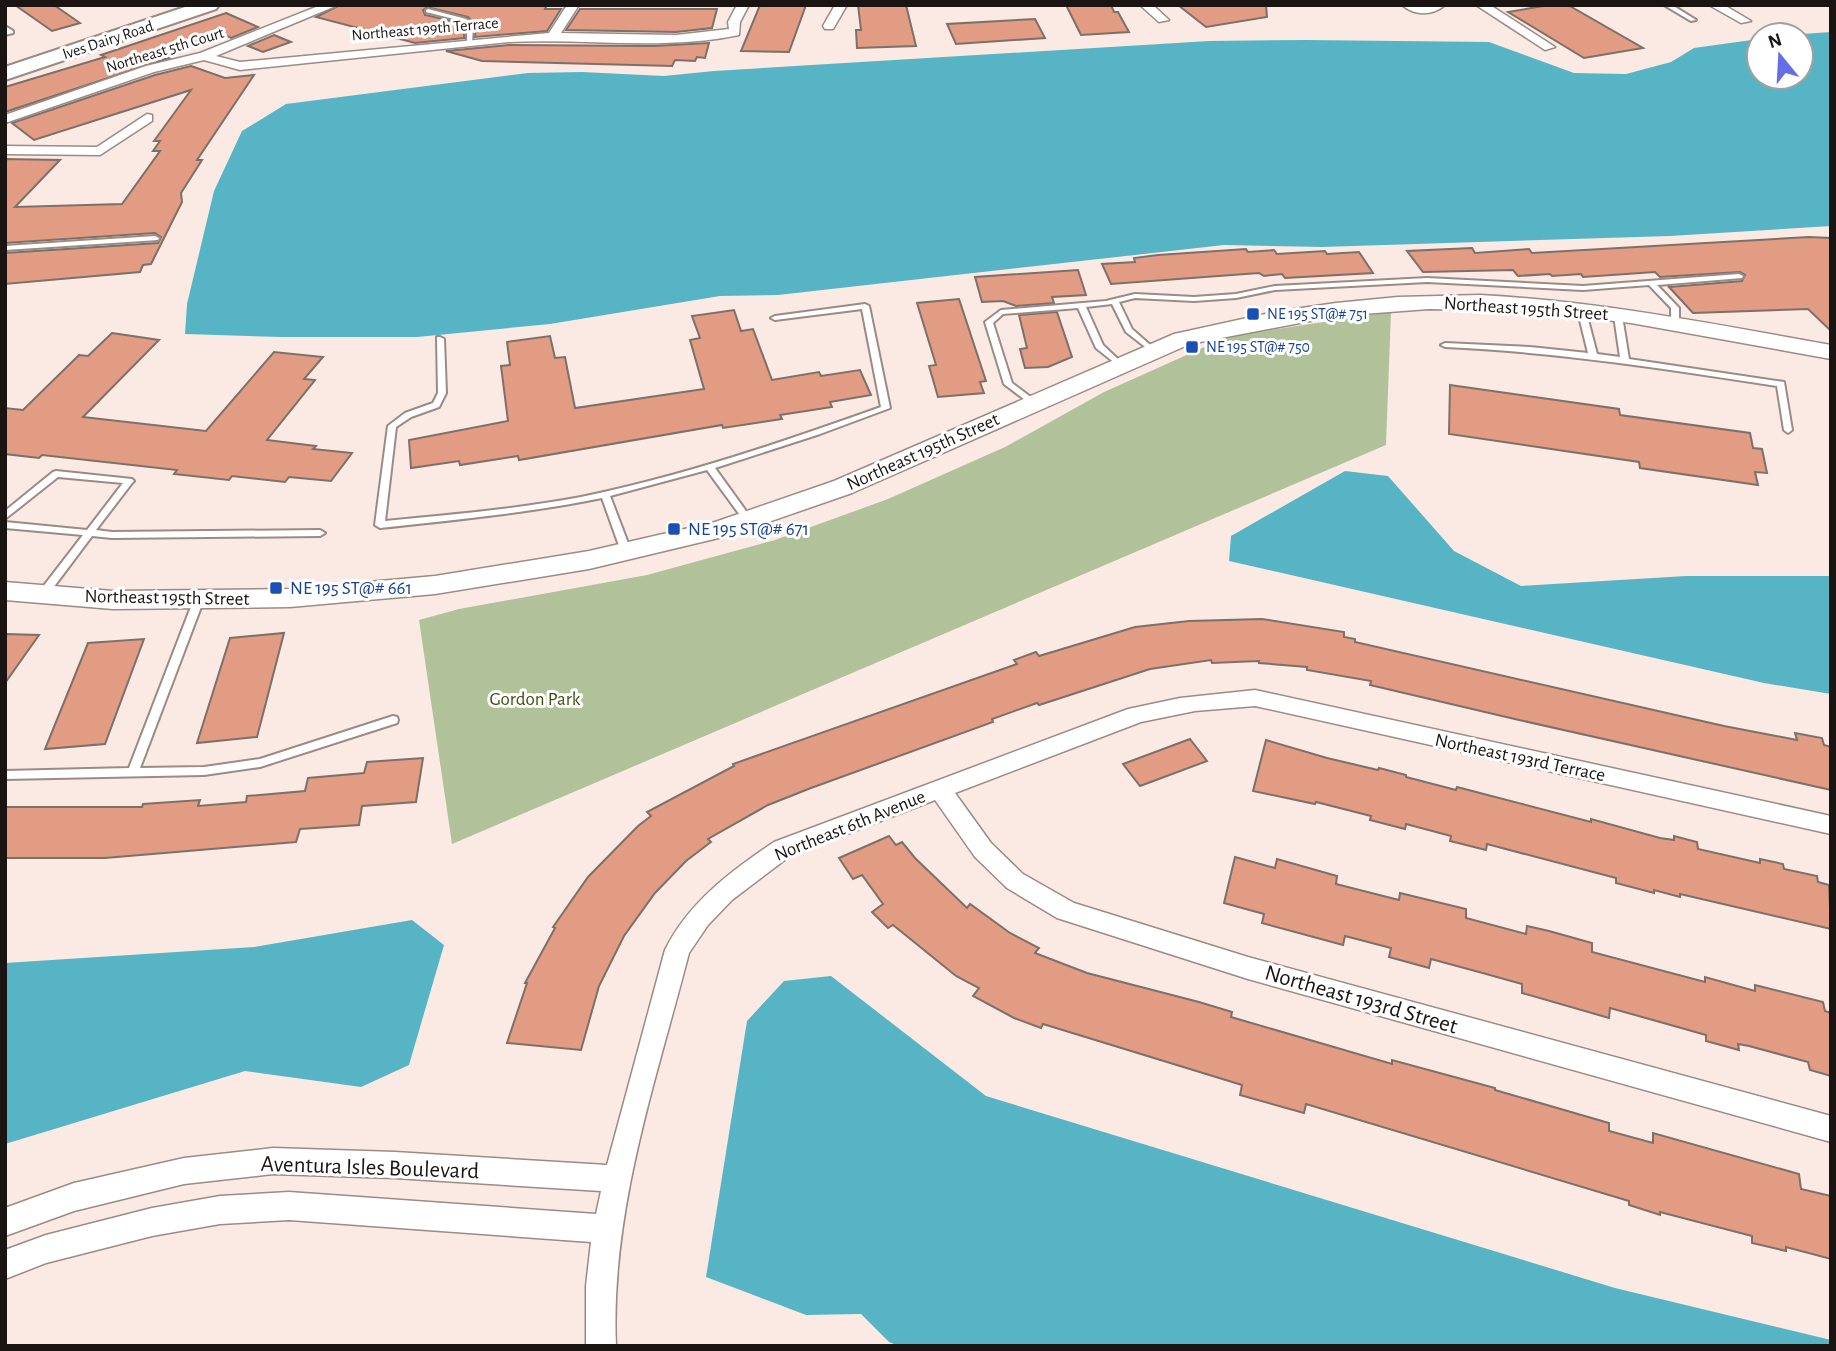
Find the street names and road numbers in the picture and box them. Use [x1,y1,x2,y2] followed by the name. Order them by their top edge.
[351,15,499,43] street label: Northeast 199th Terrace
[61,18,156,63] street label: Ives Dairy Road
[104,24,226,76] street label: Northeast 5th Court
[1443,294,1609,324] street label: Northeast 195th Street
[844,410,1002,494] street label: Northeast 195th Street
[84,587,250,609] street label: Northeast 195th Street
[1433,731,1607,785] street label: Northeast 193rd Terrace
[772,787,928,865] street label: Northeast 6th Avenue
[1262,961,1461,1039] street label: Northeast 193rd Street
[260,1153,480,1183] street label: Aventura Isles Boulevard

